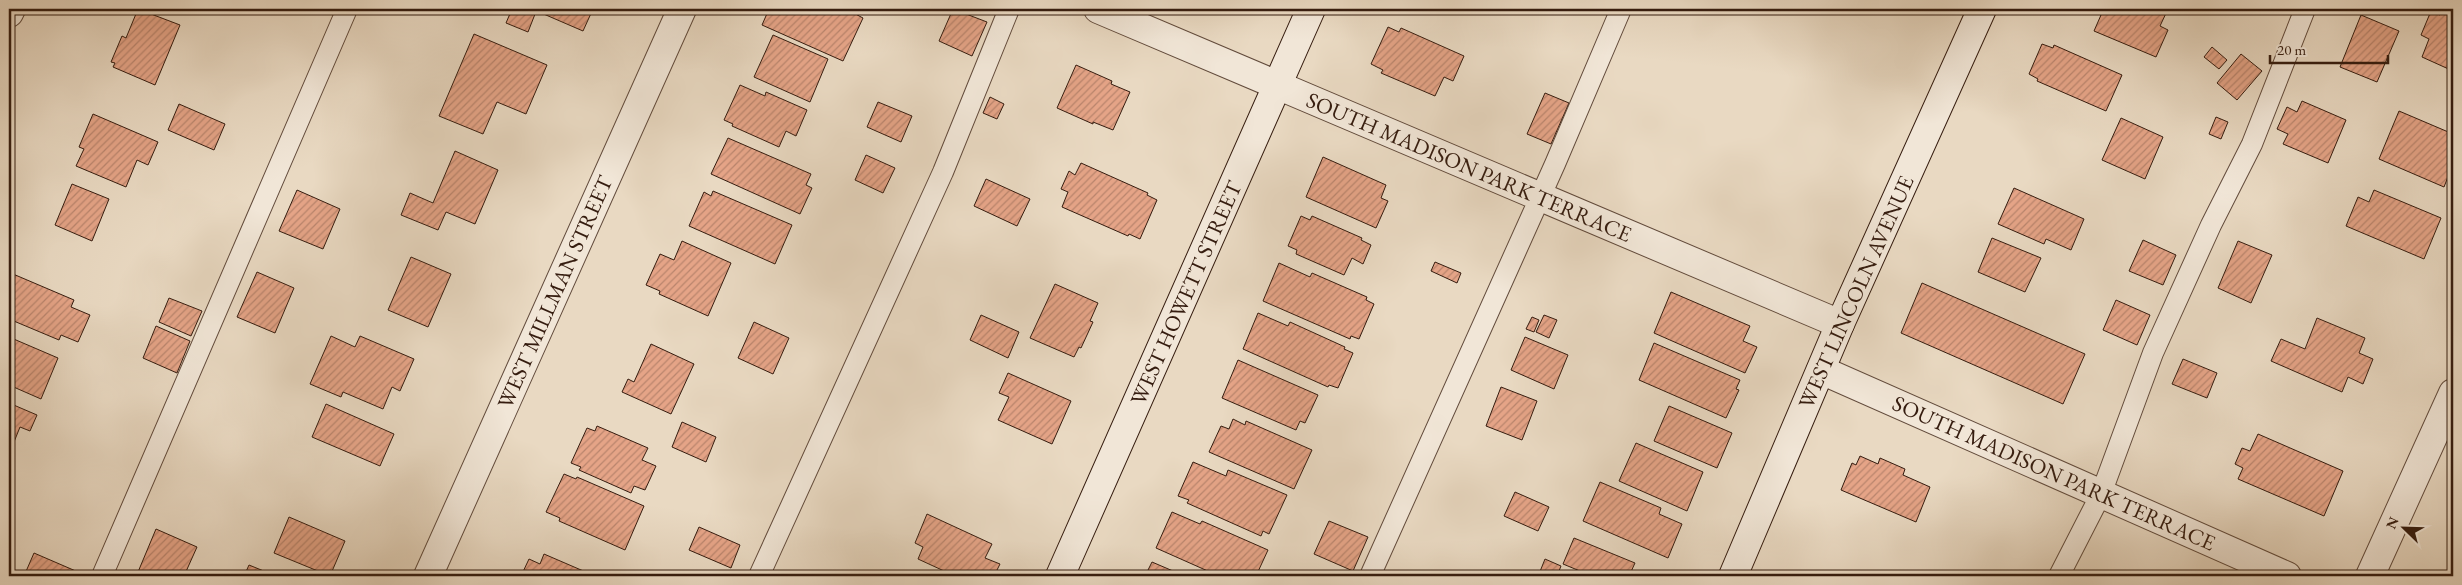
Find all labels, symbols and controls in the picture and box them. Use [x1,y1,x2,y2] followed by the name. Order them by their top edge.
[2270,32,2387,64] scale bar
[2277,40,2306,59] text: 20 m
[1302,85,1636,249] street label: SOUTH MADISON PARK TERRACE
[491,171,620,413] street label: WEST MILLMAN STREET
[1791,171,1921,413] street label: WEST LINCOLN AVENUE
[1123,176,1249,410] street label: WEST HOWETT STREET
[1888,388,2220,558] street label: SOUTH MADISON PARK TERRACE
[2380,502,2430,552] north arrow
[2382,514,2403,532] text: N

